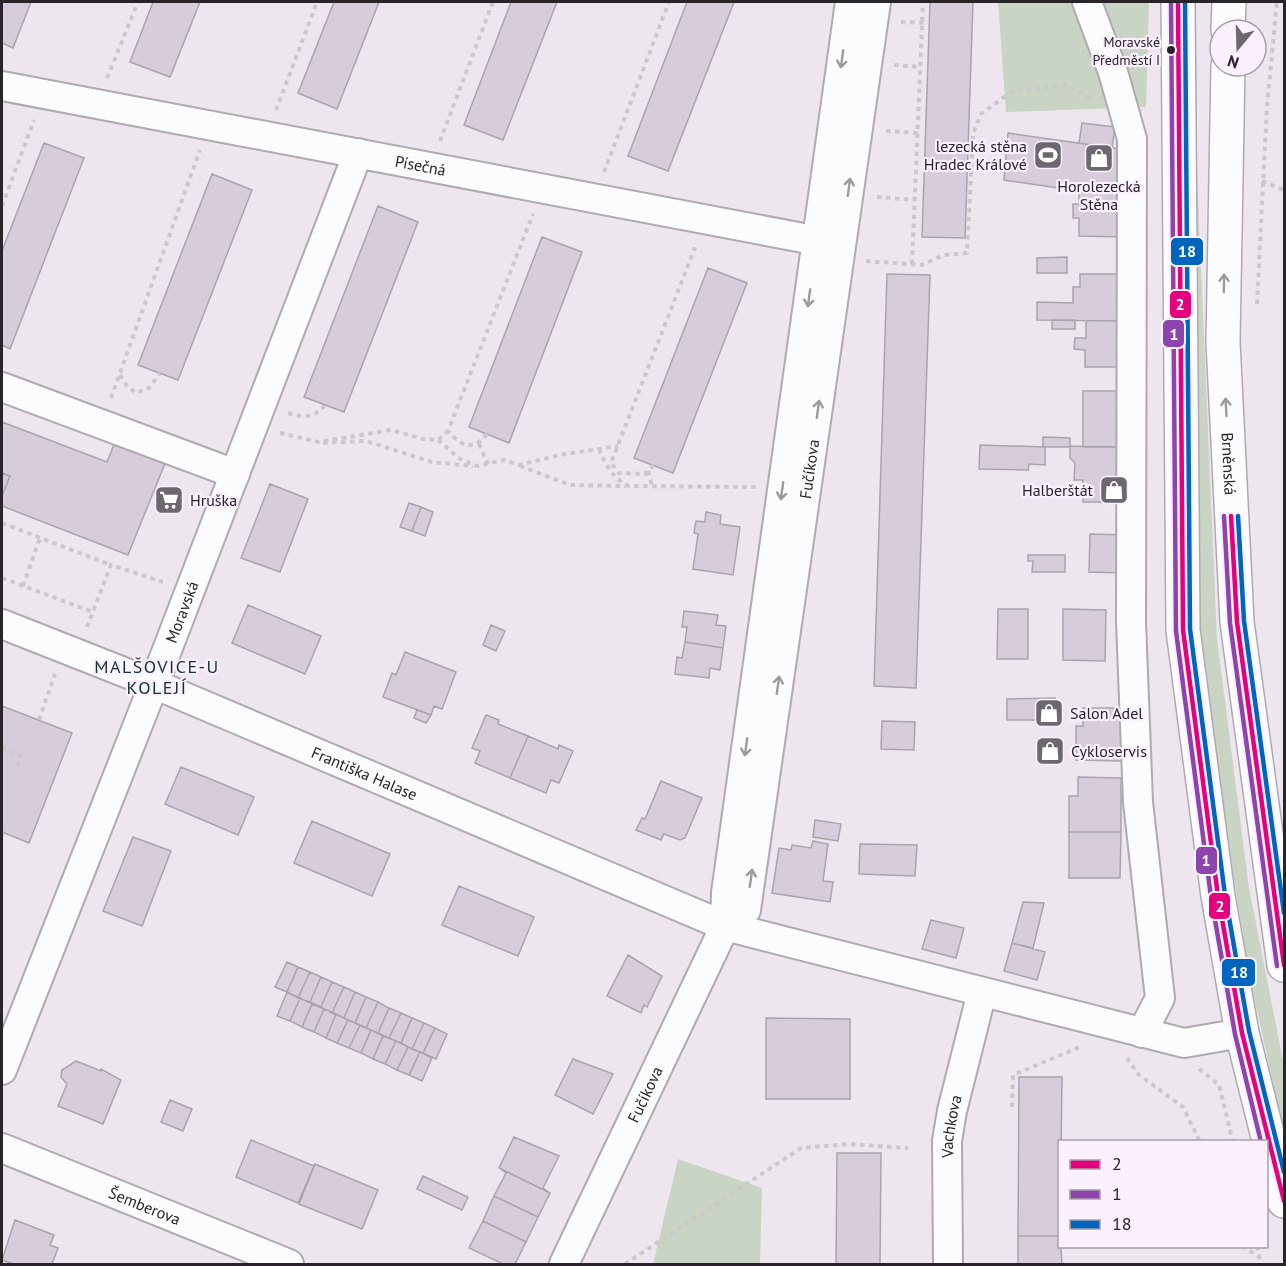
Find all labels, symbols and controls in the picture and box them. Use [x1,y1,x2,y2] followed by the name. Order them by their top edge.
[1208,18,1268,78] north arrow
[1093,33,1160,69] place label: Moravské Předměstí I
[1165,44,1177,56] marker: Moravské Předměstí I
[836,49,847,69] one-way arrow
[1225,51,1241,73] text: N
[924,136,1027,174] place label: lezecká stěna Hradec Králové
[1032,139,1064,171] sports icon: lezecká stěna Hradec Králové
[1083,142,1115,174] shop icon: Horolezecká Stěna
[393,151,448,180] street label: Písečná
[1057,176,1141,214] place label: Horolezecká Stěna
[843,178,854,197] one-way arrow
[1170,237,1204,266] line badge: 18
[1178,241,1196,261] text: 18
[1218,274,1230,294] one-way arrow
[803,288,814,308] one-way arrow
[1169,290,1192,319] line badge: 2
[1175,294,1185,314] text: 2
[1162,319,1185,348] line badge: 1
[1169,324,1179,344] text: 1
[1221,397,1232,417] one-way arrow
[812,400,823,419] one-way arrow
[1218,432,1241,496] street label: Brněnská
[795,438,823,500] street label: Fučíkova
[1098,474,1130,506] shop icon: Halberštát
[1022,480,1094,500] place label: Halberštát
[776,481,787,501] one-way arrow
[153,484,185,516] supermarket icon: Hruška
[190,490,237,510] place label: Hruška
[161,578,203,646] street label: Moravská
[94,655,220,699] district label: MALŠOVICE-U KOLEJÍ
[773,676,784,696] one-way arrow
[1033,697,1065,729] shop icon: Salon Adel
[1070,703,1143,723] place label: Salon Adel
[1034,735,1066,767] shop icon: Cykloservis
[741,736,752,756] one-way arrow
[1071,741,1147,761] place label: Cykloservis
[309,742,420,804] street label: Františka Halase
[1195,846,1218,875] line badge: 1
[1201,850,1211,870] text: 1
[745,869,756,889] one-way arrow
[1208,892,1231,920] line badge: 2
[1215,896,1225,916] text: 2
[1221,958,1256,987] line badge: 18
[1230,962,1248,982] text: 18
[623,1063,667,1126] street label: Fučíkova
[937,1093,966,1159] street label: Vachkova
[1058,1140,1268,1248] legend
[1112,1152,1122,1175] text: 2
[106,1182,184,1229] street label: Šemberova
[1112,1182,1122,1205] text: 1
[1112,1212,1132,1235] text: 18

